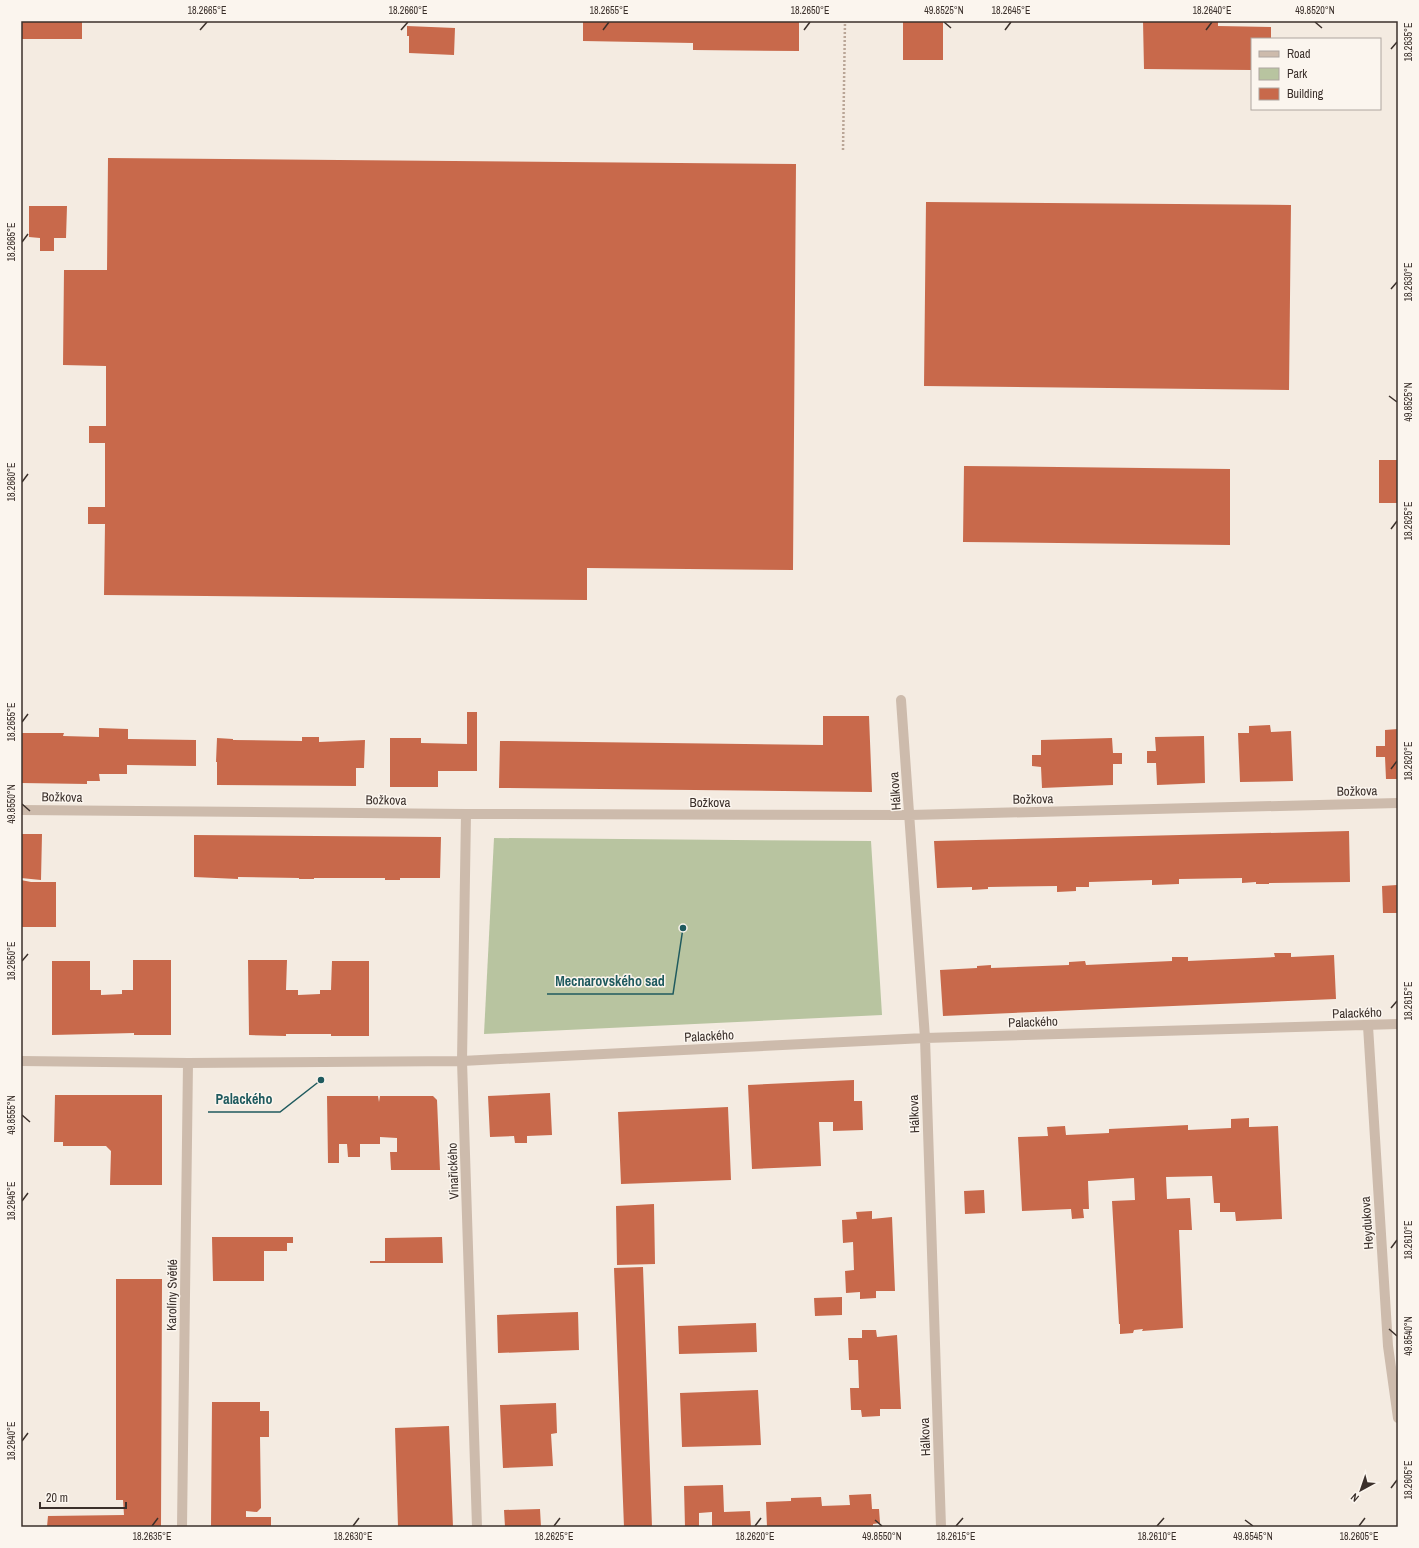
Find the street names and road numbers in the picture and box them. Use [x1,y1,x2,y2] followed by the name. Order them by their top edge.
[885,771,905,811] street label: Hálkova
[1336,782,1378,800] street label: Božkova
[41,788,83,806] street label: Božkova
[1012,790,1054,808] street label: Božkova
[365,791,407,809] street label: Božkova
[690,794,731,811] street label: Božkova
[1332,1004,1382,1022] street label: Palackého
[1008,1013,1058,1031] street label: Palackého
[684,1026,734,1046] street label: Palackého
[905,1094,923,1134] street label: Hálkova
[444,1142,462,1200] street label: Vinařického
[1357,1196,1377,1250] street label: Heydukova
[163,1259,181,1331] street label: Karolíny Světlé
[916,1417,934,1457] street label: Hálkova

